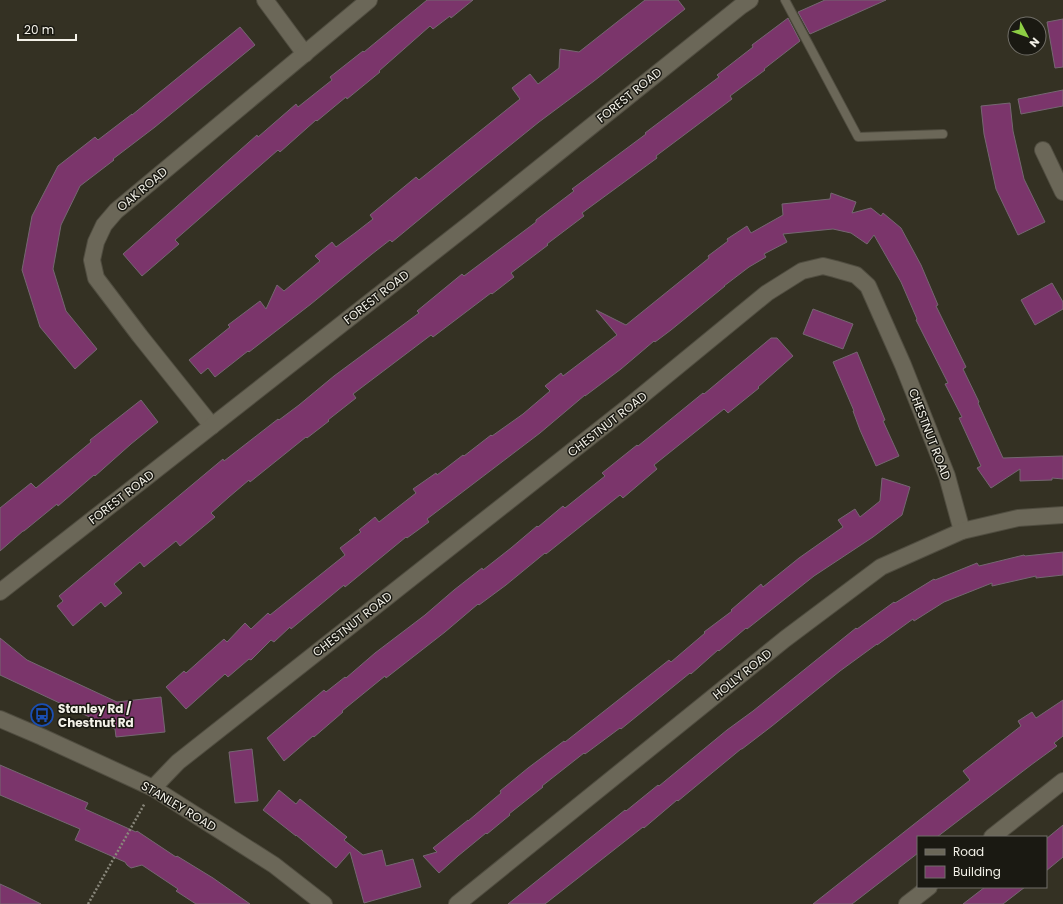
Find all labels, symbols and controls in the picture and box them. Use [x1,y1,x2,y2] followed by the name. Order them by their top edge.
[18,16,76,42] scale bar
[1007,16,1047,56] north arrow
[24,21,54,38] text: 20 m
[1026,34,1043,51] text: N
[593,64,665,126] street label: FOREST ROAD
[113,163,171,215] street label: OAK ROAD
[340,266,412,328] street label: FOREST ROAD
[905,386,955,482] street label: CHESTNUT ROAD
[564,388,650,460] street label: CHESTNUT ROAD
[85,466,157,528] street label: FOREST ROAD
[309,588,395,660] street label: CHESTNUT ROAD
[709,645,775,703] street label: HOLLY ROAD
[58,700,134,731] place label: Stanley Rd / Chestnut Rd
[29,702,55,728] bus stop icon: Stanley Rd / Chestnut Rd
[138,777,220,835] street label: STANLEY ROAD
[917,836,1047,888] legend
[953,843,984,860] text: Road
[953,863,1001,880] text: Building

